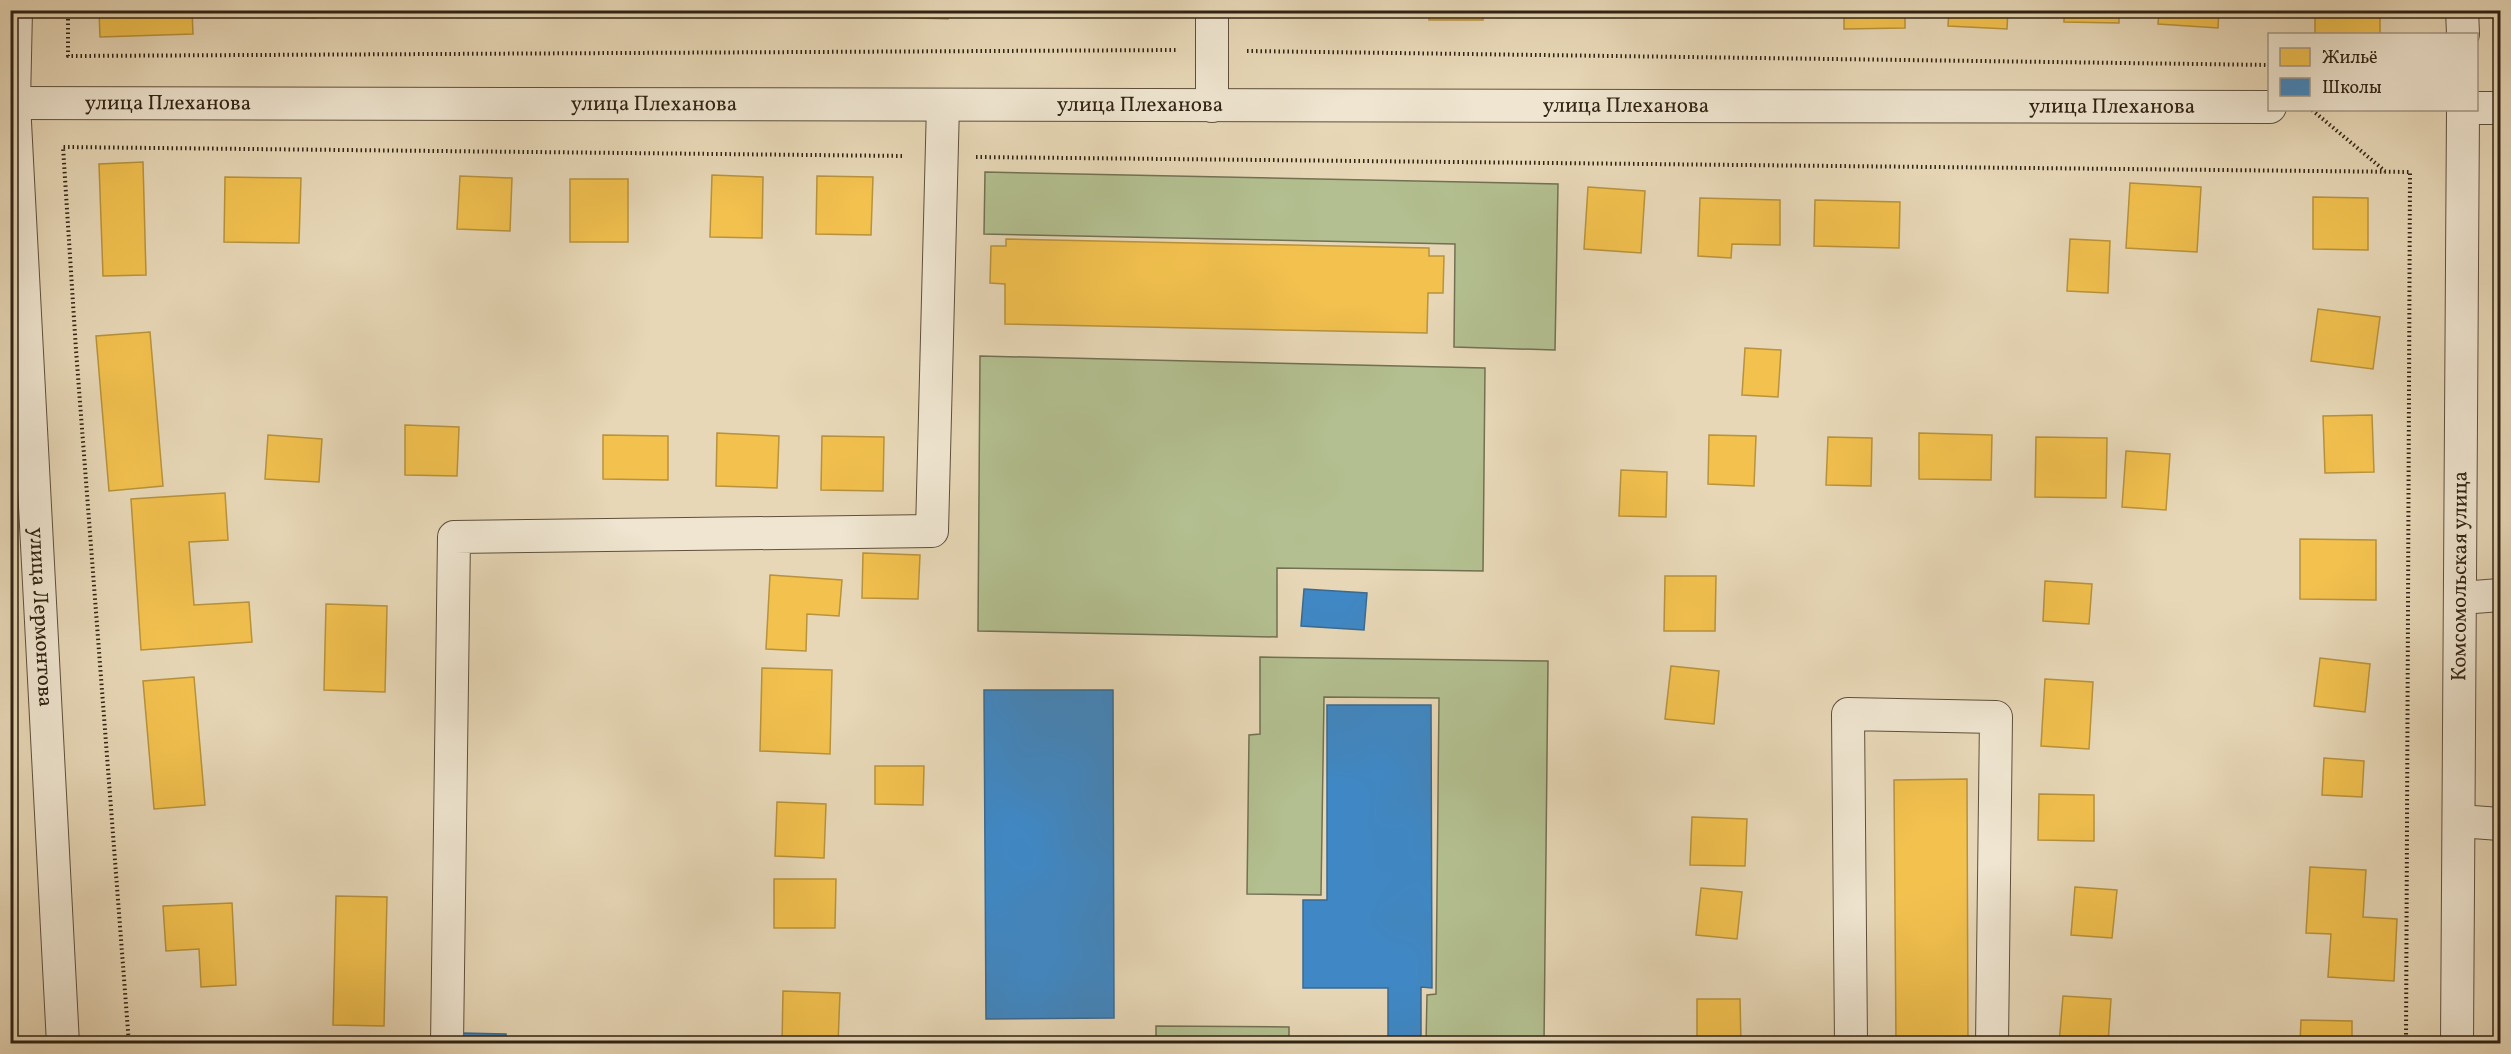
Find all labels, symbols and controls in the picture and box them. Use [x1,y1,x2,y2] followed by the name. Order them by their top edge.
[2268,33,2478,111] legend
[2322,46,2378,71] text: Жильё
[2322,76,2382,101] text: Школы
[85,89,251,118] street label: улица Плеханова
[571,89,737,119] street label: улица Плеханова
[1057,90,1223,120] street label: улица Плеханова
[1543,91,1709,121] street label: улица Плеханова
[2029,92,2195,121] street label: улица Плеханова
[2445,471,2475,681] street label: Комсомольская улица
[22,527,60,708] street label: улица Лермонтова

